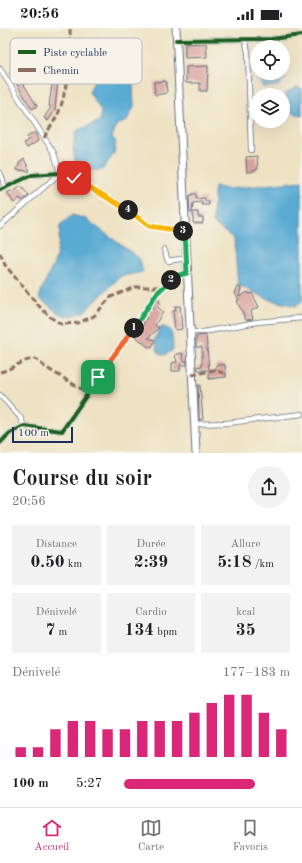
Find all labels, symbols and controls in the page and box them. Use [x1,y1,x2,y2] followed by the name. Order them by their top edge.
[20,7,59,22] text: 20:56
[10,38,142,84] legend
[250,40,290,128] map controls
[250,40,290,80] button: locate
[43,48,107,59] text: Piste cyclable
[43,66,79,77] text: Chemin
[250,88,290,128] button: layers
[57,161,91,195] pin
[63,167,85,189] icon: check
[118,200,138,220] pin: 4
[125,204,131,215] text: 4
[173,221,193,241] pin: 3
[180,225,186,236] text: 3
[161,270,181,290] pin: 2
[168,274,174,285] text: 2
[124,318,144,338] pin: 1
[131,322,137,333] text: 1
[81,360,115,394] pin
[87,366,109,388] icon: arrive
[12,425,73,444] scale bar
[18,428,49,439] text: 100 m
[248,466,290,508] button: share
[12,468,152,490] text: Course du soir
[12,495,46,508] text: 20:56
[36,539,77,550] text: Distance
[136,539,166,550] text: Durée
[231,539,261,550] text: Allure
[30,554,65,571] text: 0.50
[134,554,168,571] text: 2:39
[217,554,252,571] text: 5:18
[65,559,82,570] text: km
[252,559,274,570] text: /km
[36,607,77,618] text: Dénivelé
[135,607,167,618] text: Cardio
[236,607,255,618] text: kcal
[45,622,55,639] text: 7
[125,622,154,639] text: 134
[236,622,256,639] text: 35
[55,627,67,638] text: m
[154,627,177,638] text: bpm
[12,666,60,679] text: Dénivelé
[223,666,290,679] text: 177–183 m
[12,777,49,790] text: 100 m
[76,777,102,790] text: 5:27
[34,817,69,855] tab: Accueil
[138,817,164,855] tab: Carte
[233,817,268,855] tab: Favoris

